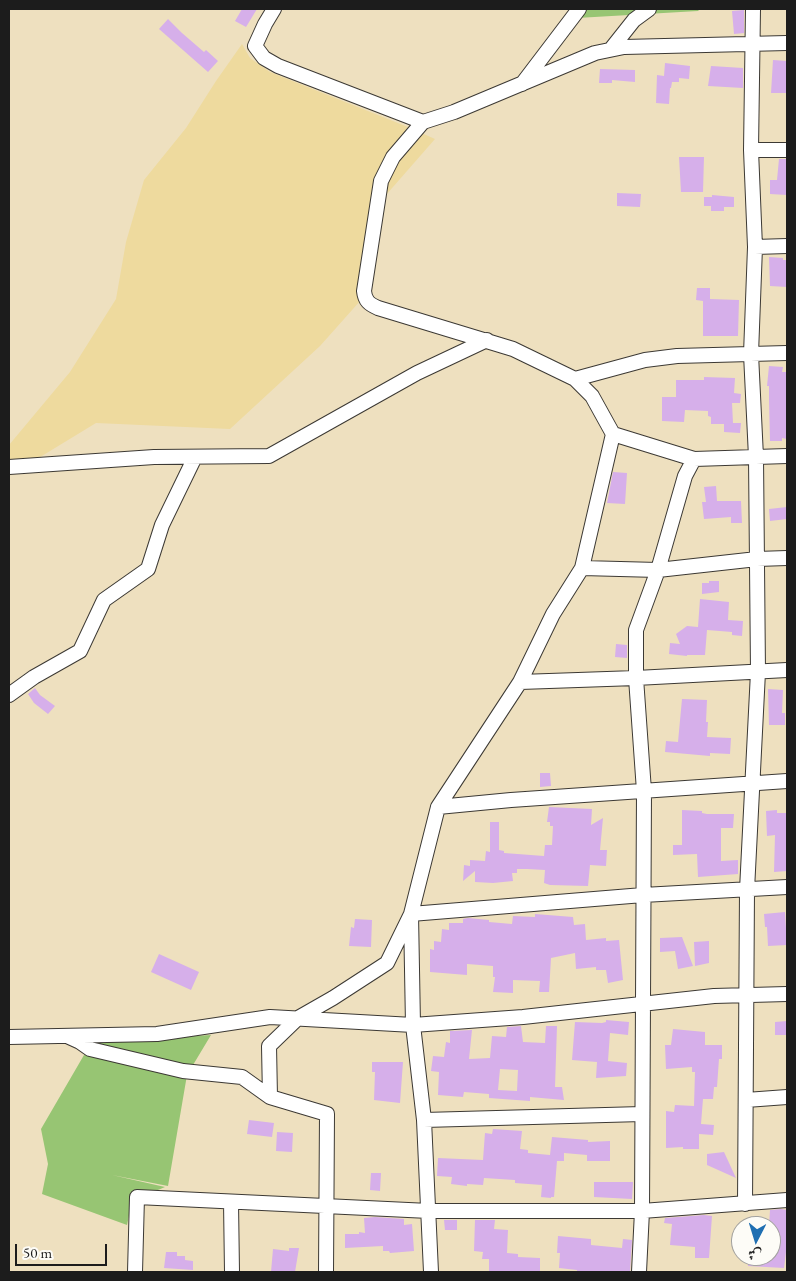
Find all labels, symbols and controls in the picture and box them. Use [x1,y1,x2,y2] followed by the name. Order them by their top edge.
[731,1216,781,1266] north arrow
[18,1234,110,1266] scale bar
[23,1243,52,1262] text: 50 m
[747,1245,762,1265] text: ش

